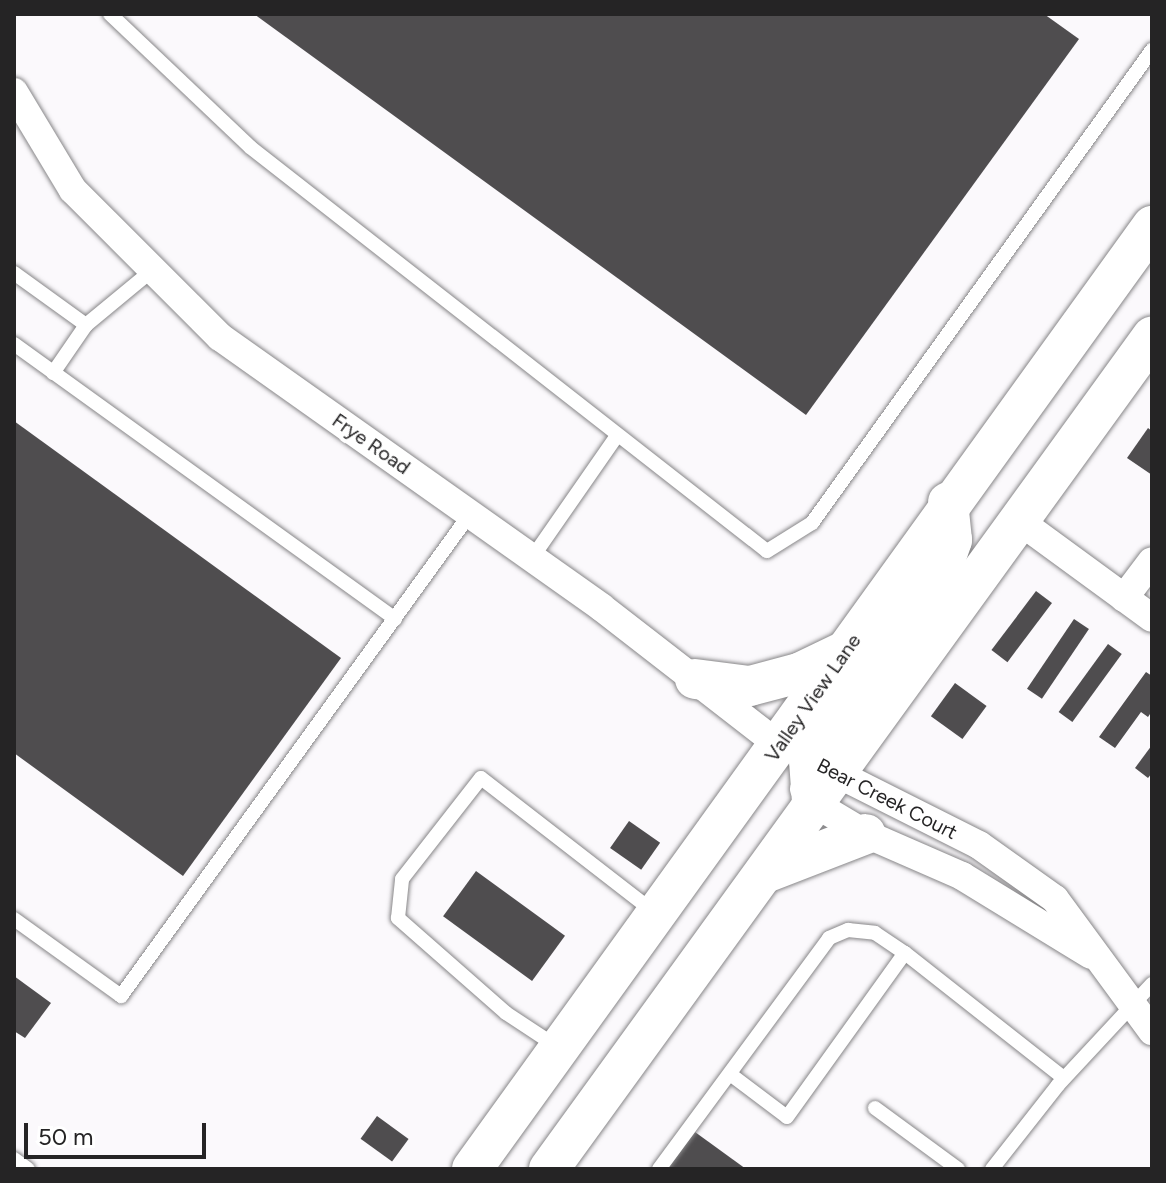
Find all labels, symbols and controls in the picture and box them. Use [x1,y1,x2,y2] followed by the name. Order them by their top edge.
[327,408,415,480] street label: Frye Road
[760,629,866,767] street label: Valley View Lane
[813,753,961,845] street label: Bear Creek Court
[28,1107,210,1157] scale bar
[38,1122,94,1151] text: 50 m

